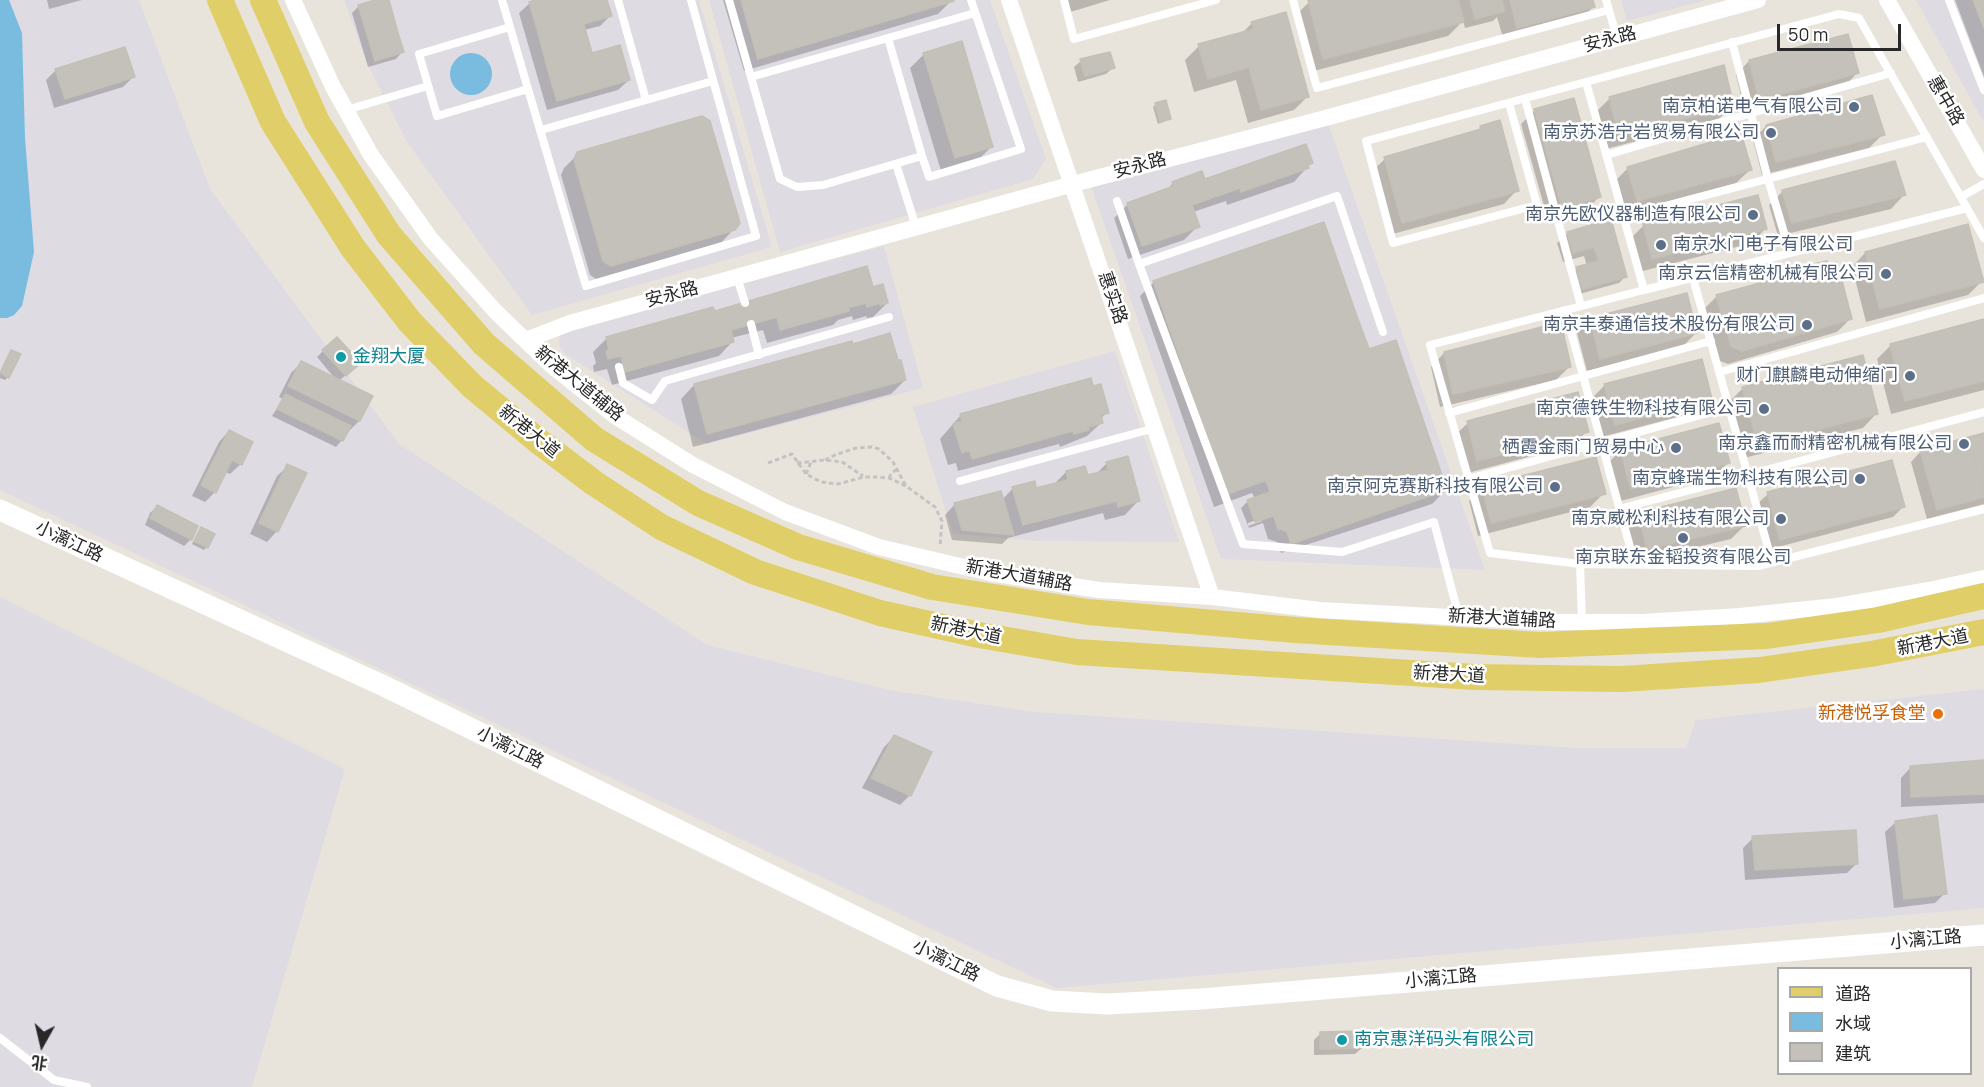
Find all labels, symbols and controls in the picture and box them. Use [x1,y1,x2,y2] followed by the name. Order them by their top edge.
[1780,12,1904,50] scale bar
[1788,22,1828,46] text: 50 m
[1581,23,1639,57] street label: 安永路
[1922,72,1968,130] street label: 惠中路
[1662,96,1842,118] place label: 南京柏诺电气有限公司
[1847,100,1861,114] marker: 南京柏诺电气有限公司
[1543,122,1759,144] place label: 南京苏浩宁岩贸易有限公司
[1764,126,1778,140] marker: 南京苏浩宁岩贸易有限公司
[1111,149,1169,183] street label: 安永路
[1525,204,1741,226] place label: 南京先欧仪器制造有限公司
[1746,208,1760,222] marker: 南京先欧仪器制造有限公司
[1673,234,1853,256] place label: 南京水门电子有限公司
[1654,238,1668,252] marker: 南京水门电子有限公司
[1658,263,1874,285] place label: 南京云信精密机械有限公司
[1879,267,1893,281] marker: 南京云信精密机械有限公司
[1093,269,1131,327] street label: 惠实路
[643,278,701,312] street label: 安永路
[1543,314,1795,336] place label: 南京丰泰通信技术股份有限公司
[1800,318,1814,332] marker: 南京丰泰通信技术股份有限公司
[530,342,628,426] street label: 新港大道辅路
[353,346,425,368] place label: 金翔大厦
[334,350,348,364] marker: 金翔大厦
[1736,365,1898,387] place label: 财门麒麟电动伸缩门
[1903,369,1917,383] marker: 财门麒麟电动伸缩门
[1536,398,1752,420] place label: 南京德铁生物科技有限公司
[494,401,564,463] street label: 新港大道
[1757,402,1771,416] marker: 南京德铁生物科技有限公司
[1718,433,1952,455] place label: 南京鑫而耐精密机械有限公司
[1502,437,1664,459] place label: 栖霞金雨门贸易中心
[1957,437,1971,451] marker: 南京鑫而耐精密机械有限公司
[1669,441,1683,455] marker: 栖霞金雨门贸易中心
[1632,468,1848,490] place label: 南京蜂瑞生物科技有限公司
[1853,472,1867,486] marker: 南京蜂瑞生物科技有限公司
[1327,476,1543,498] place label: 南京阿克赛斯科技有限公司
[1548,480,1562,494] marker: 南京阿克赛斯科技有限公司
[1571,508,1769,530] place label: 南京威松利科技有限公司
[1774,512,1788,526] marker: 南京威松利科技有限公司
[32,517,106,567] street label: 小漓江路
[1676,531,1690,545] marker: 南京联东金韬投资有限公司
[1575,547,1791,569] place label: 南京联东金韬投资有限公司
[964,556,1074,596] street label: 新港大道辅路
[1448,605,1556,633] street label: 新港大道辅路
[929,613,1003,649] street label: 新港大道
[1896,626,1970,660] street label: 新港大道
[1412,662,1486,688] street label: 新港大道
[1818,703,1926,725] place label: 新港悦孚食堂
[1931,707,1945,721] marker: 新港悦孚食堂
[473,723,547,773] street label: 小漓江路
[1889,926,1963,954] street label: 小漓江路
[909,936,983,986] street label: 小漓江路
[1404,965,1478,993] street label: 小漓江路
[1777,967,1972,1075] legend
[1835,981,1871,1005] text: 道路
[1835,1011,1871,1035] text: 水域
[12,1015,72,1075] north arrow
[1354,1029,1534,1051] place label: 南京惠洋码头有限公司
[1335,1033,1349,1047] marker: 南京惠洋码头有限公司
[1835,1041,1871,1065] text: 建筑
[30,1051,49,1075] text: 北

